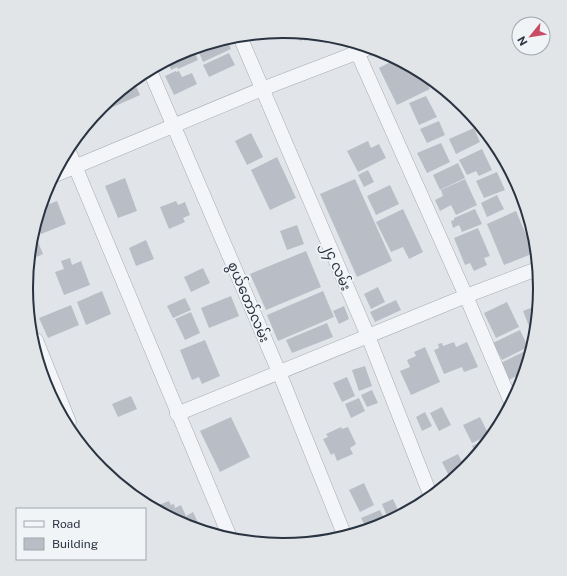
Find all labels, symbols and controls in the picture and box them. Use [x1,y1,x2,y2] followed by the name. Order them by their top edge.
[511,16,551,56] north arrow
[515,34,530,48] text: N
[316,238,356,294] street label: ၂၄ လမ်း
[222,258,275,346] street label: စွယ်တော်လမ်း
[16,508,146,560] legend
[52,517,80,531] text: Road
[52,537,98,551] text: Building

